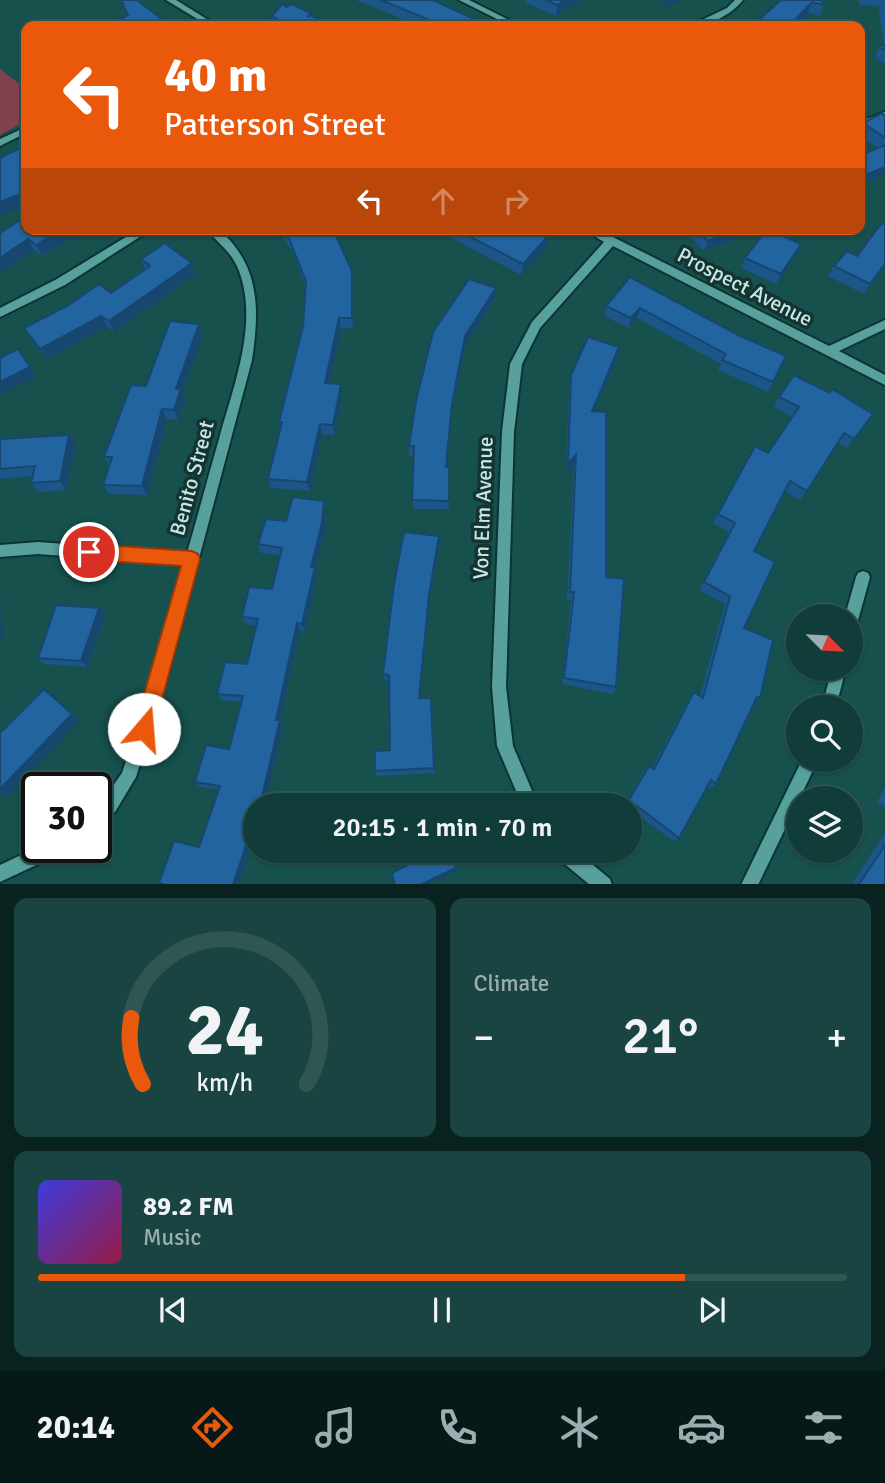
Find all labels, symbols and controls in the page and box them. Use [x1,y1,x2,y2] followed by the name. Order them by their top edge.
[164,45,267,105] text: 40 m
[49,49,140,140] icon: left
[164,105,386,144] text: Patterson Street
[351,182,389,220] icon: left
[424,182,462,220] icon: ahead
[497,182,535,220] icon: right
[673,242,817,332] street label: Prospect Avenue
[164,418,220,538] street label: Benito Street
[468,436,498,580] street label: Von Elm Avenue
[59,522,119,582] pin
[70,533,108,571] icon: arrive
[786,604,863,681] north arrow
[786,604,863,863] map controls
[107,692,181,766] position arrow
[786,695,863,772] button: search
[21,772,112,863] speed limit sign: 30
[786,786,863,863] button: layers
[333,812,552,844] text: 20:15 · 1 min · 70 m
[474,969,549,998] text: Climate
[185,986,264,1075] text: 24
[622,1004,698,1068] text: 21°
[474,1014,494,1061] text: −
[826,1014,847,1061] text: +
[196,1066,253,1097] text: km/h
[143,1191,234,1223] text: 89.2 FM
[143,1223,201,1252] text: Music
[154,1291,192,1329] icon: previous
[423,1291,461,1329] icon: pause
[693,1291,731,1329] icon: next
[188,1403,237,1452] icon: directions
[311,1403,360,1452] icon: music
[433,1403,482,1452] icon: phone
[555,1403,604,1452] icon: climate
[677,1403,726,1452] icon: car
[799,1403,848,1452] icon: filters
[37,1408,115,1447] text: 20:14

